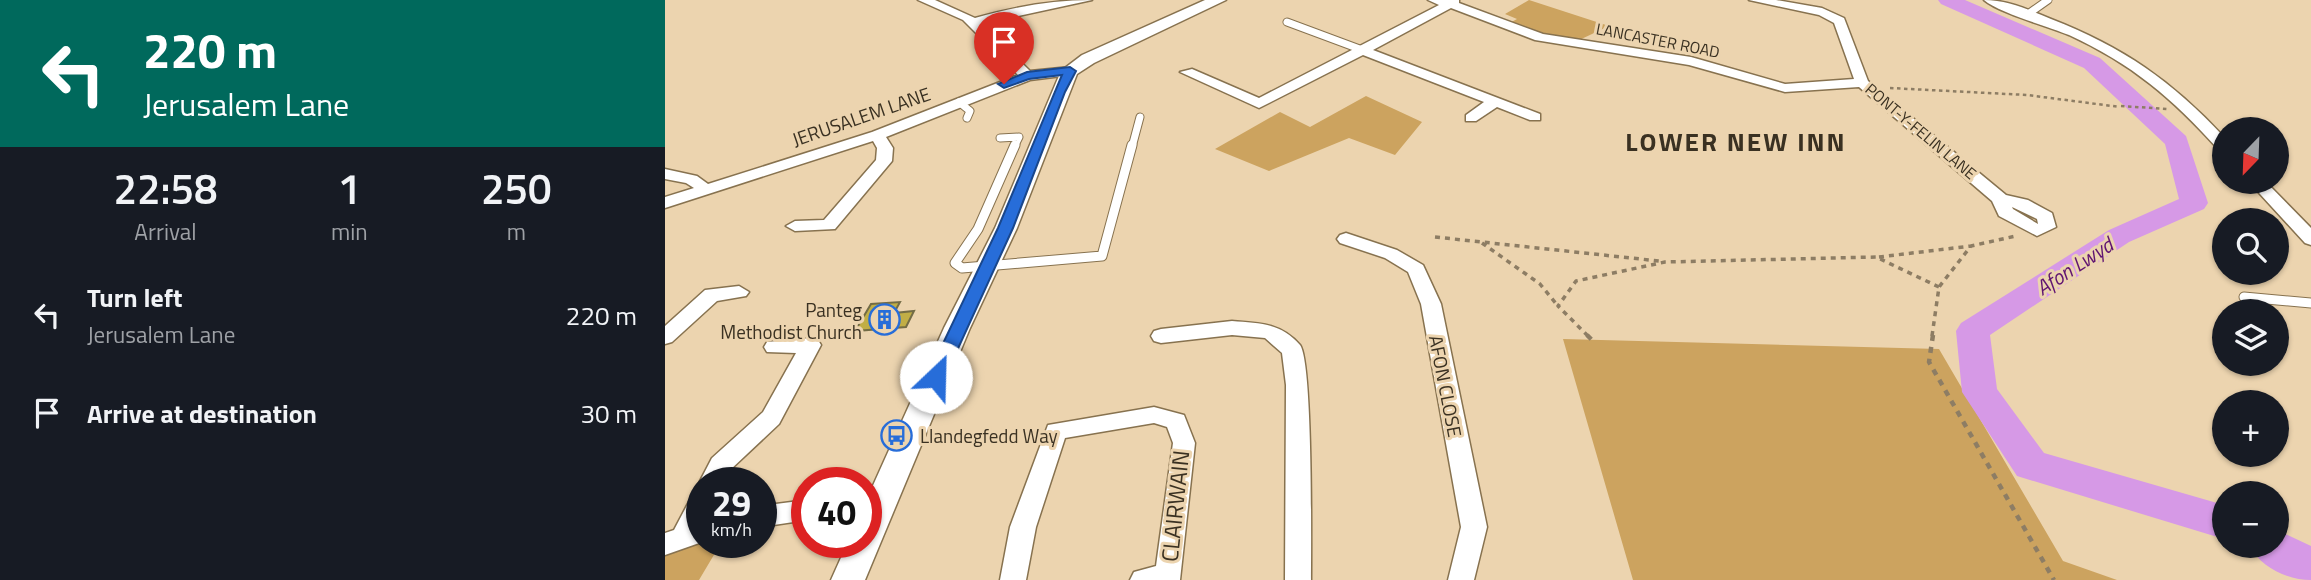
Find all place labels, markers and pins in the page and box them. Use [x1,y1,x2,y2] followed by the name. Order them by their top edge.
[974,12.0,1034,84] pin
[720,295,862,346] place label: Panteg Methodist Church
[868,303,902,337] building icon: Panteg Methodist Church
[880,418,914,452] bus stop icon: Llandegfedd Way
[920,421,1058,450] place label: Llandegfedd Way

